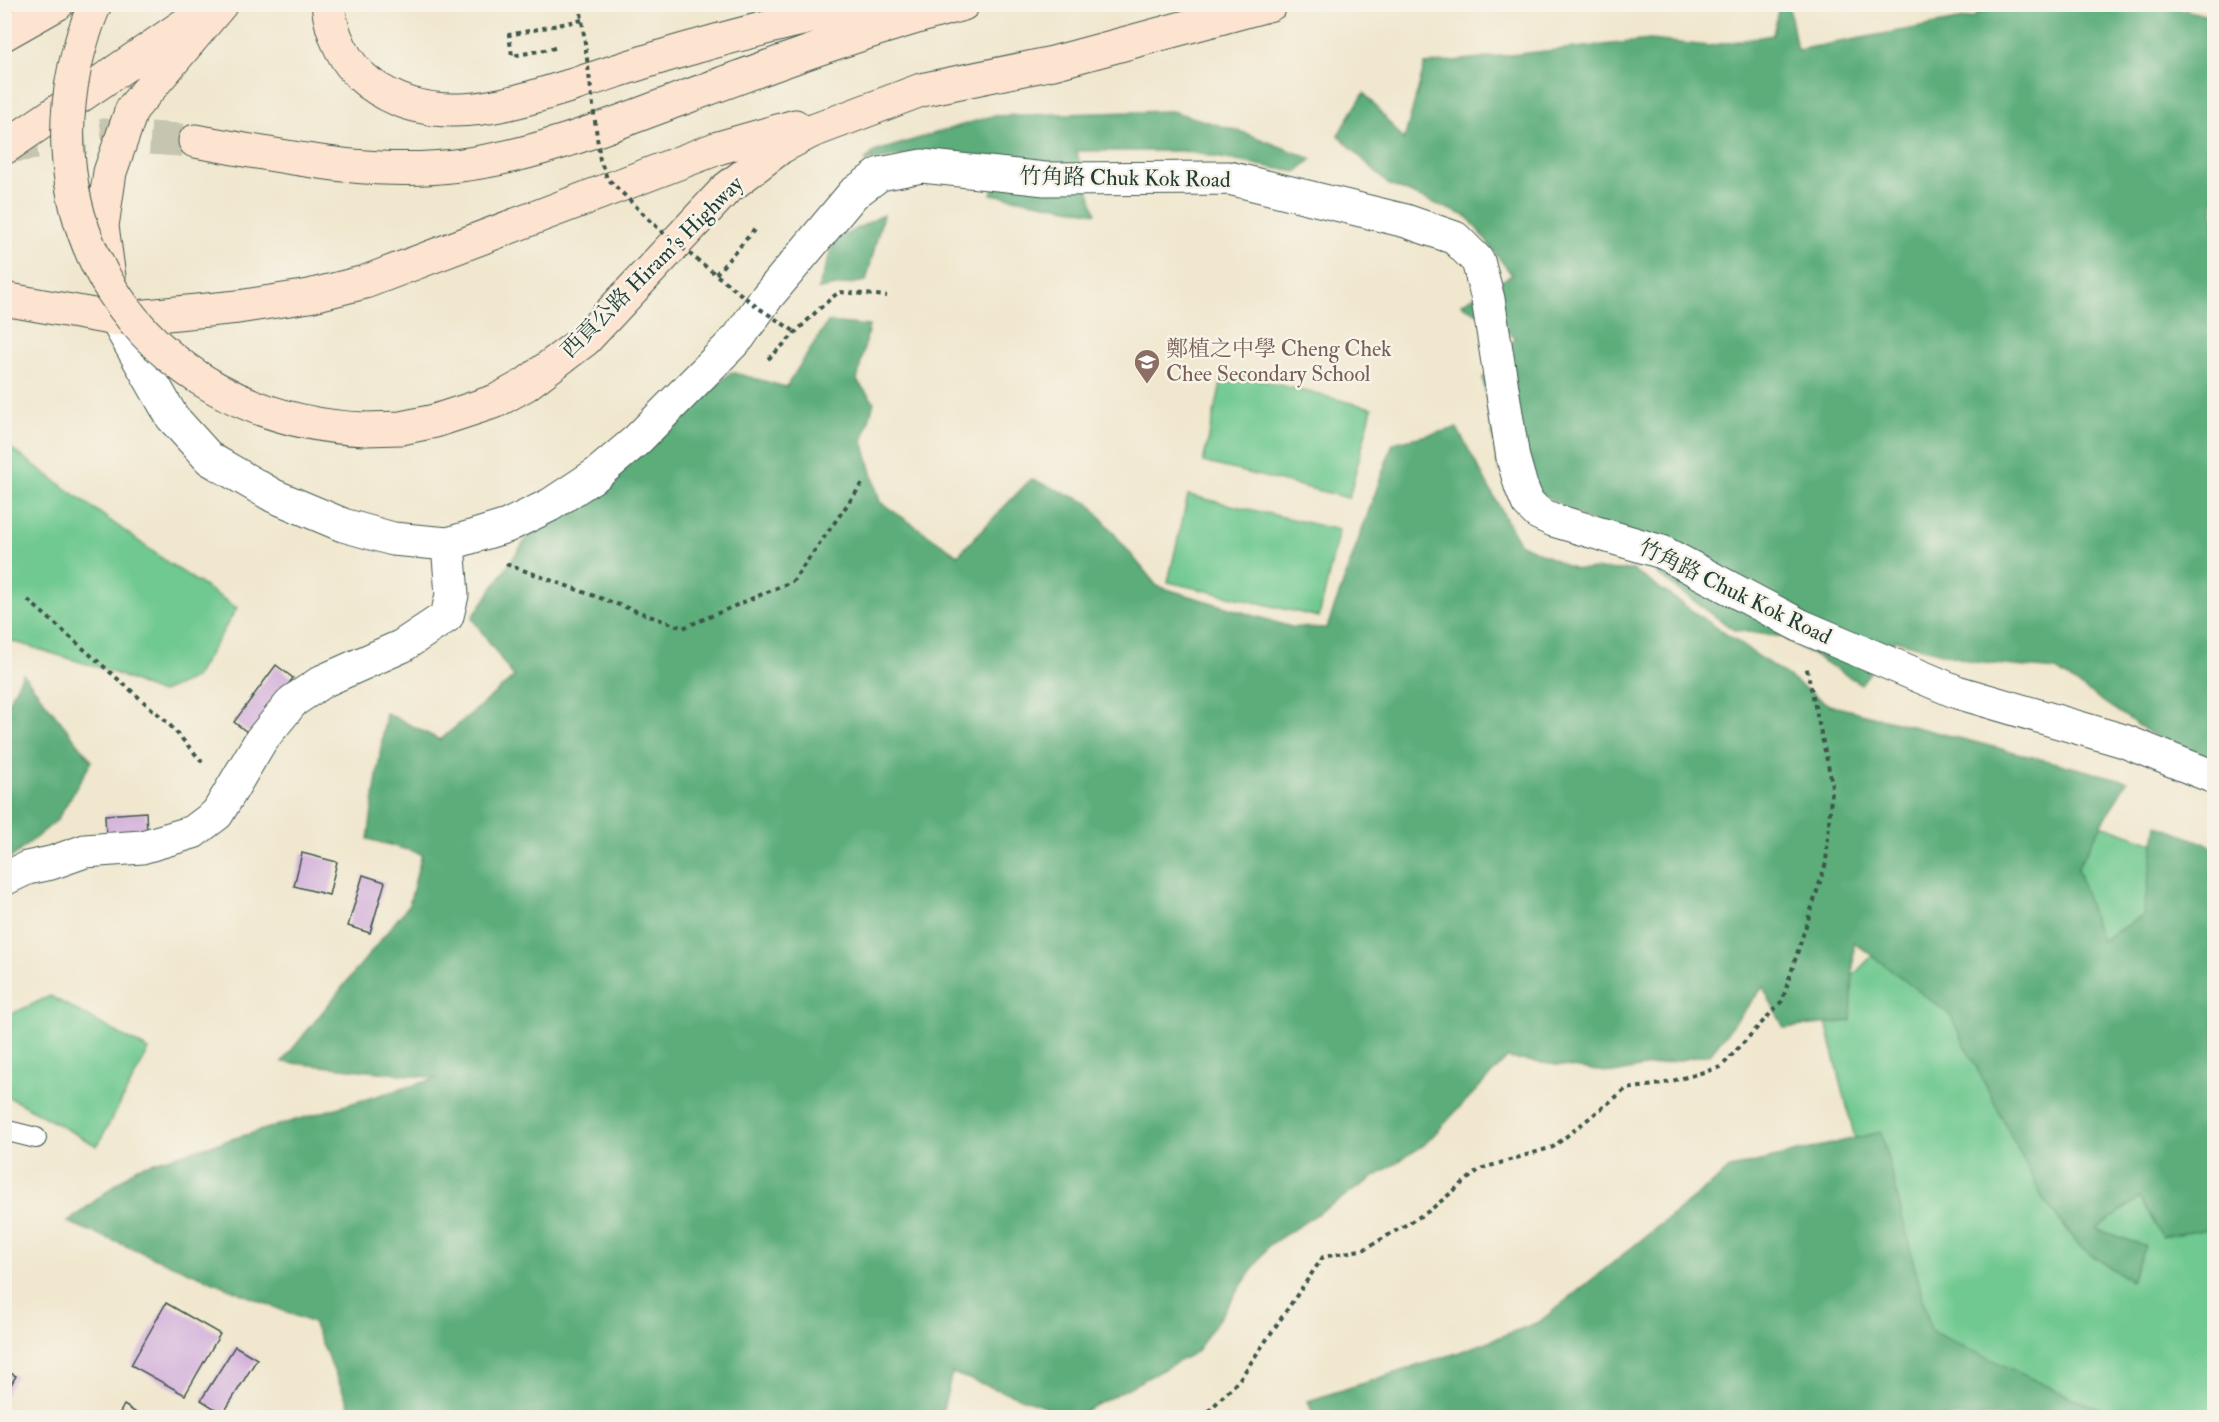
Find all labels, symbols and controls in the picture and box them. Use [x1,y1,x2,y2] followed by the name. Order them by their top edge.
[1019,162,1231,194] street label: 竹角路 Chuk Kok Road
[555,170,749,364] street label: 西貢公路 Hiram's Highway
[1166,335,1392,388] place label: 鄭植之中學 Cheng Chek Chee Secondary School
[1132,347,1162,385] school or university icon: 鄭植之中學 Cheng Chek Chee Secondary School
[1634,533,1836,651] street label: 竹角路 Chuk Kok Road

